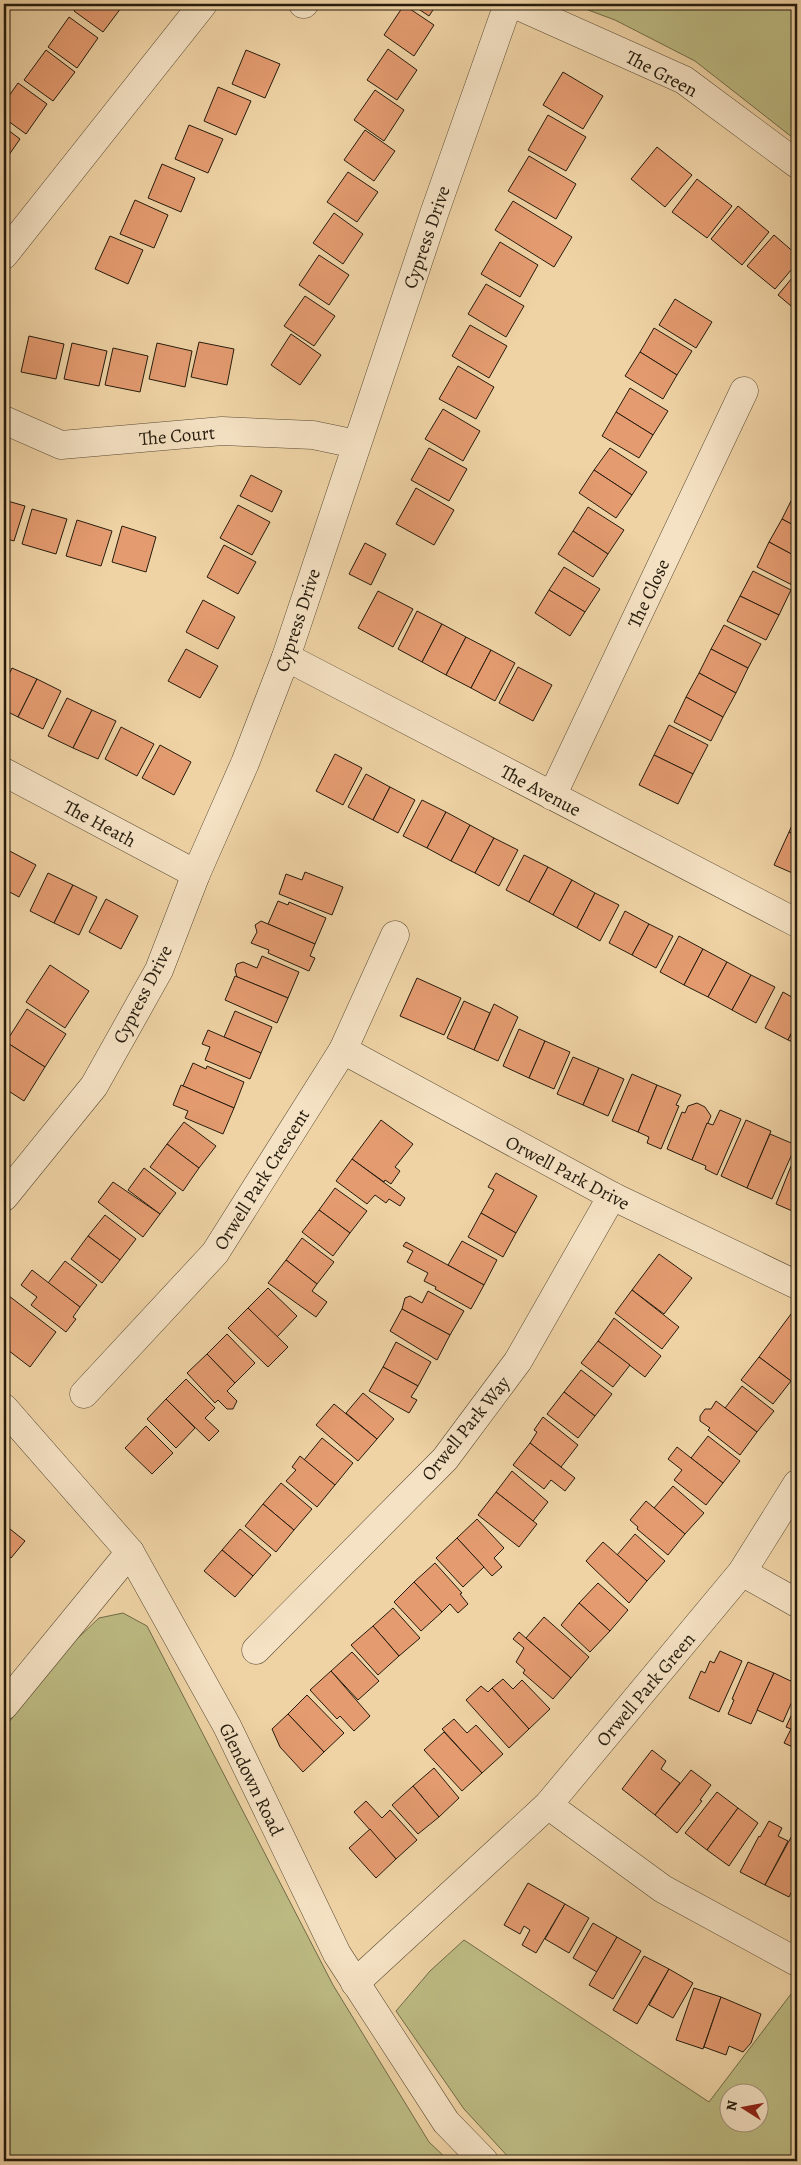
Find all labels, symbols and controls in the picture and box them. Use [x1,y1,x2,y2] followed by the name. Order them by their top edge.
[621,44,702,104] street label: The Green
[397,182,457,292] street label: Cypress Drive
[138,420,216,452] street label: The Court
[622,555,676,632] street label: The Close
[269,565,327,675] street label: Cypress Drive
[496,759,585,823] street label: The Avenue
[59,794,140,854] street label: The Heath
[107,941,179,1048] street label: Cypress Drive
[208,1104,316,1255] street label: Orwell Park Crescent
[501,1129,634,1217] street label: Orwell Park Drive
[415,1370,516,1487] street label: Orwell Park Way
[590,1627,701,1752] street label: Orwell Park Green
[213,1719,290,1841] street label: Glendown Road
[718,2082,768,2132] north arrow
[721,2099,742,2112] text: N

